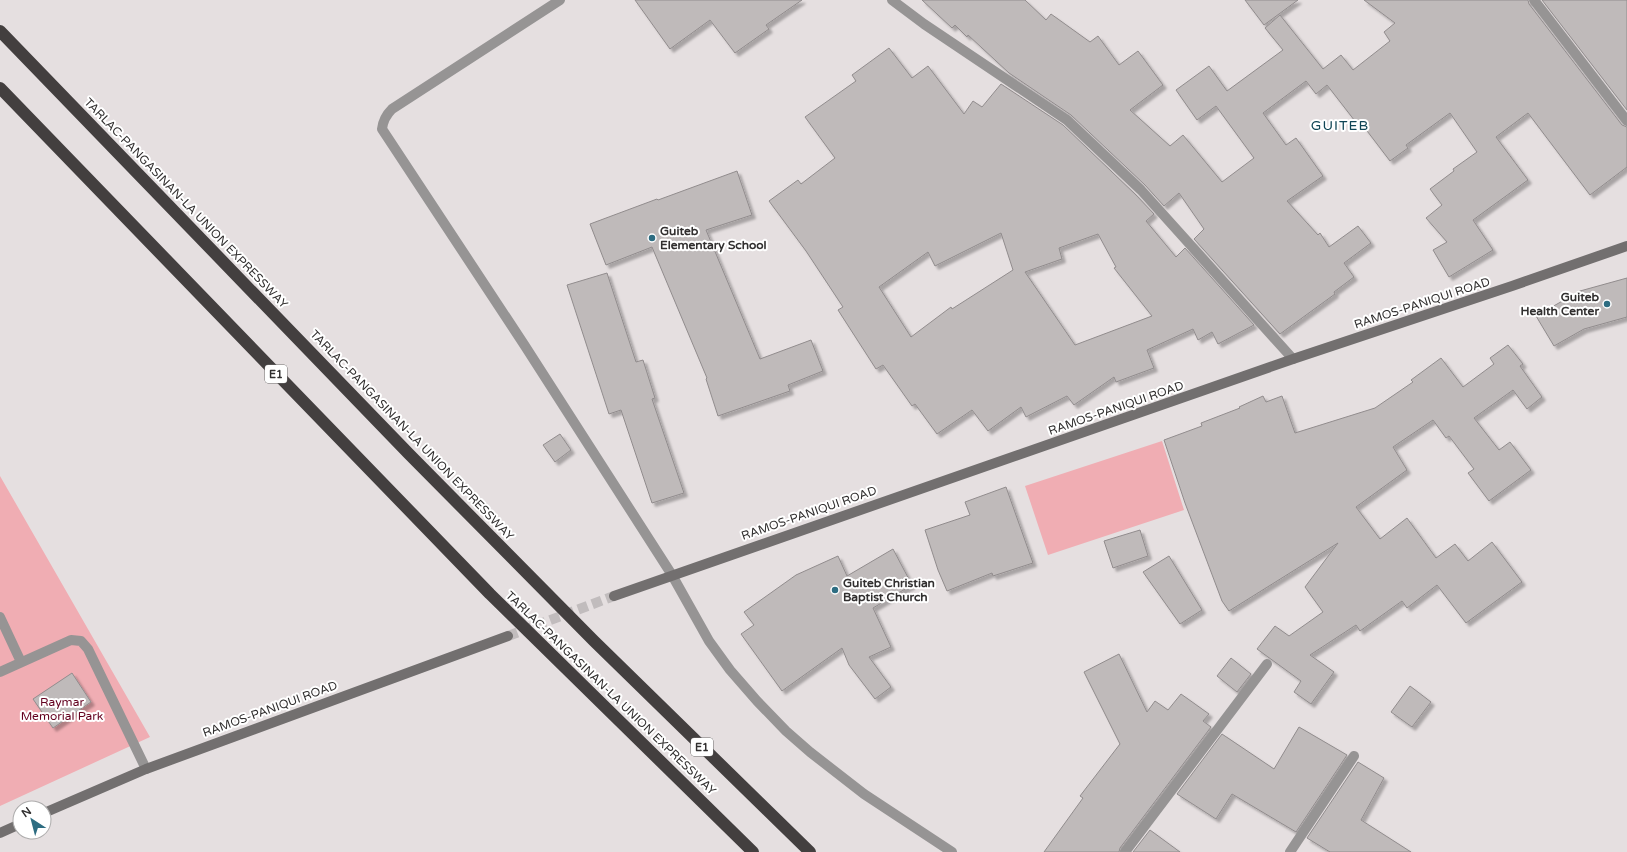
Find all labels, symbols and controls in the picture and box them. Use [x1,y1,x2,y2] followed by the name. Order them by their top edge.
[81,95,291,311] street label: TARLAC-PANGASINAN-LA UNION EXPRESSWAY
[1311,117,1369,134] district label: GUITEB
[660,224,767,253] place label: Guiteb Elementary School
[647,233,657,243] marker: Guiteb Elementary School
[1352,274,1492,332] street label: RAMOS-PANIQUI ROAD
[1521,290,1599,318] place label: Guiteb Health Center
[1602,299,1612,309] marker: Guiteb Health Center
[307,327,517,543] street label: TARLAC-PANGASINAN-LA UNION EXPRESSWAY
[265,365,287,383] road number: E1
[1047,378,1185,438] street label: RAMOS-PANIQUI ROAD
[740,483,878,543] street label: RAMOS-PANIQUI ROAD
[843,576,935,605] place label: Guiteb Christian Baptist Church
[830,585,840,595] marker: Guiteb Christian Baptist Church
[503,588,719,798] street label: TARLAC-PANGASINAN-LA UNION EXPRESSWAY
[201,678,339,740] street label: RAMOS-PANIQUI ROAD
[21,695,104,723] park label: Raymar Memorial Park
[691,738,713,756] road number: E1
[12,800,52,840] north arrow
[19,804,34,820] text: N

